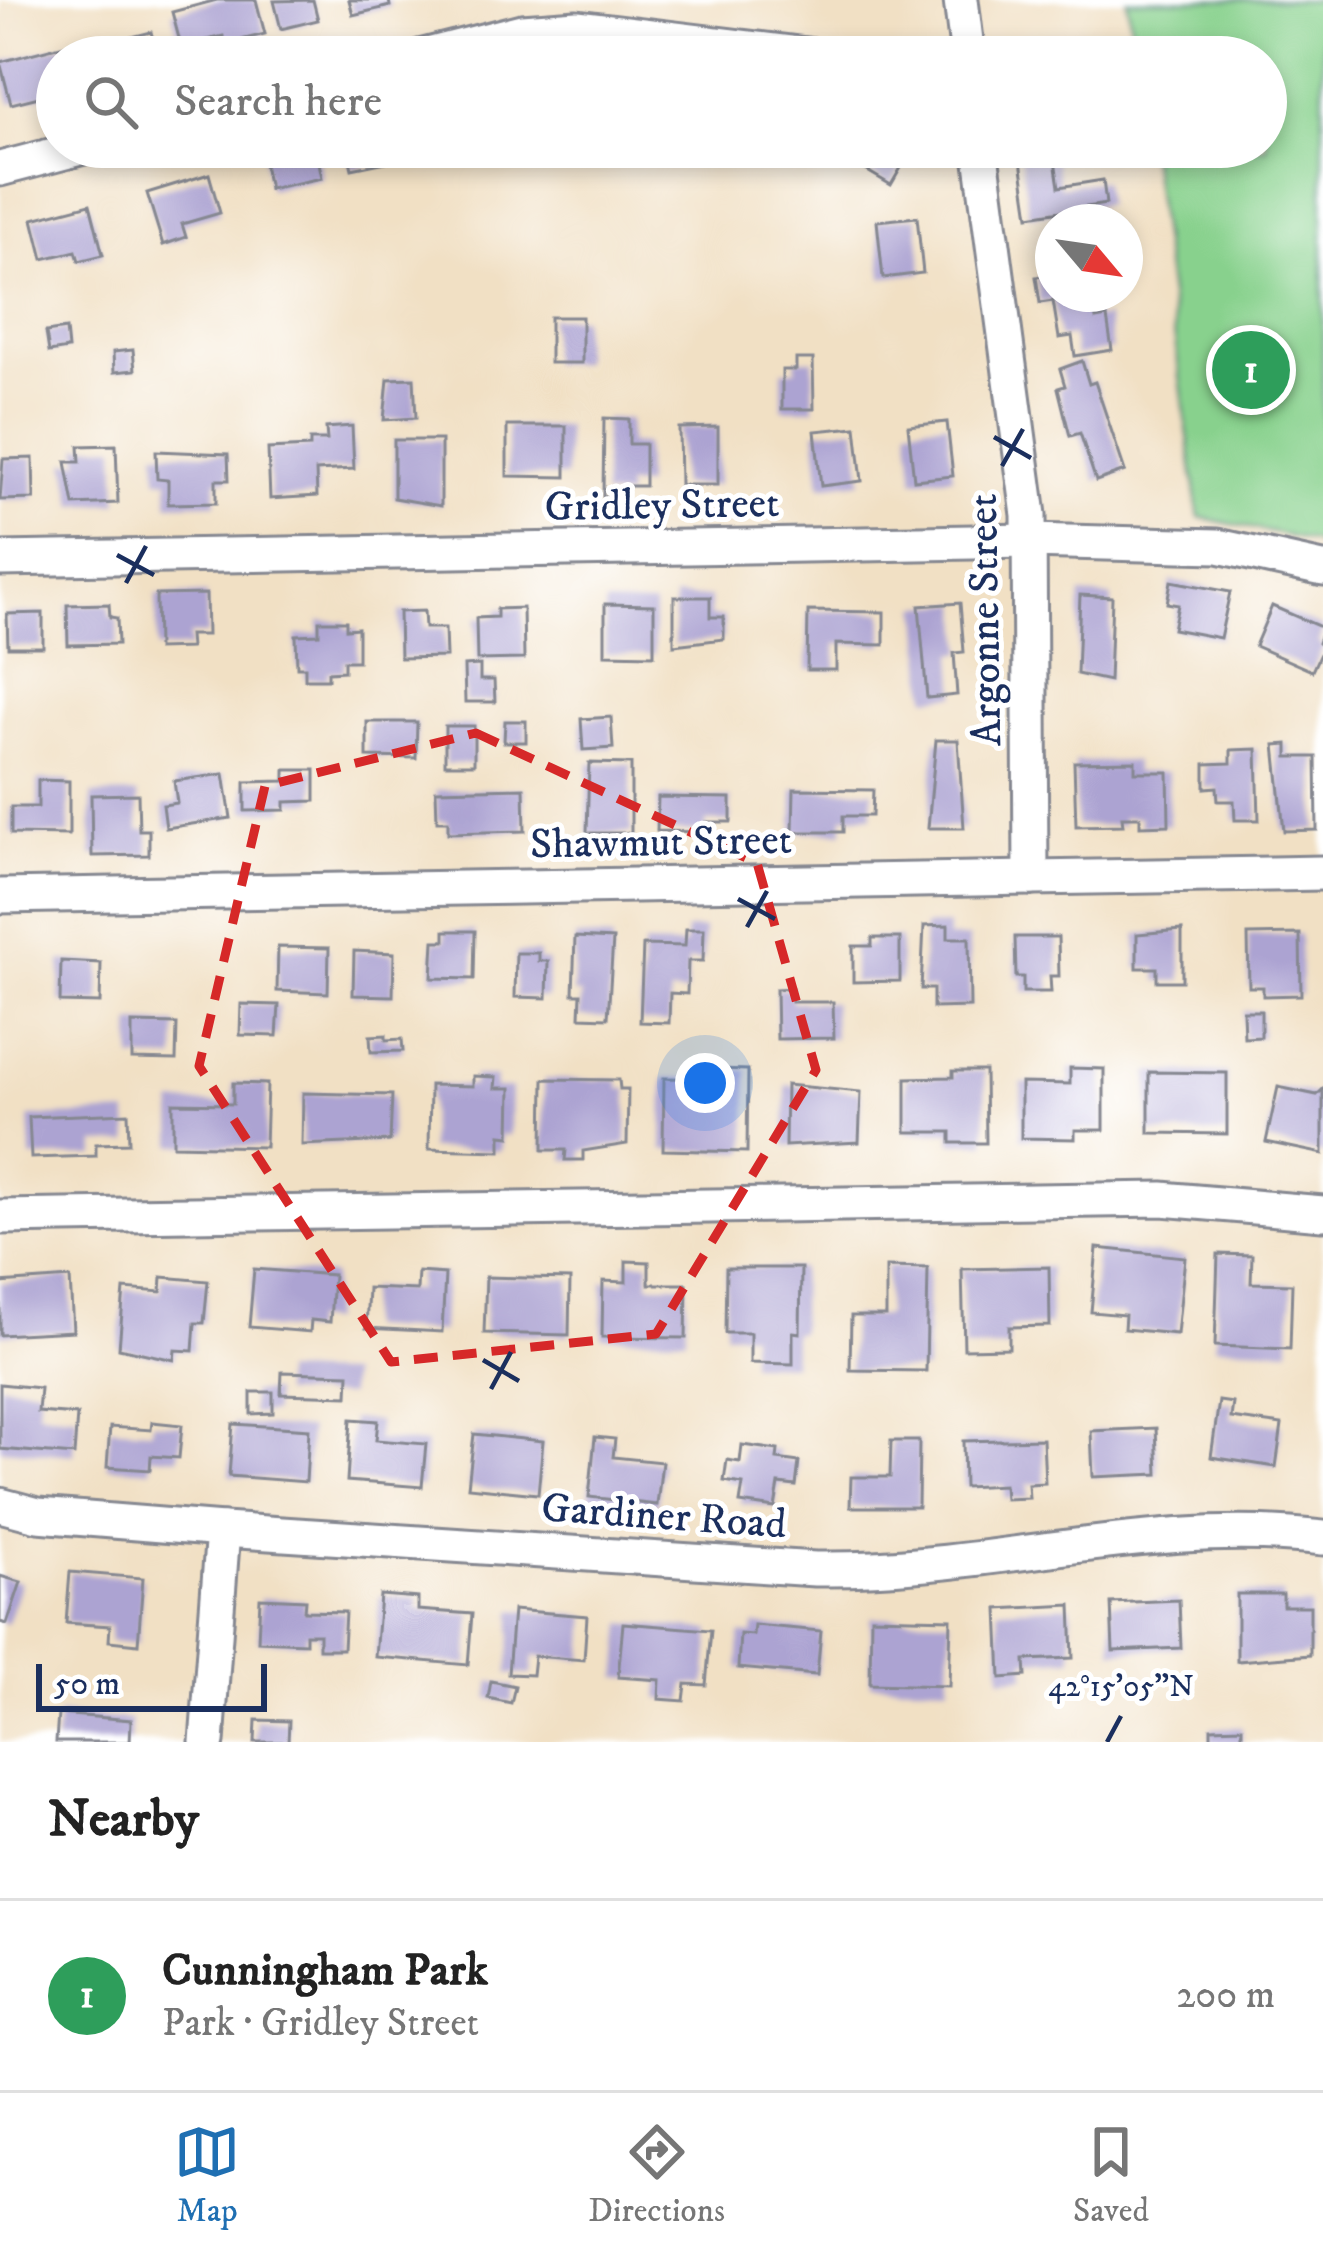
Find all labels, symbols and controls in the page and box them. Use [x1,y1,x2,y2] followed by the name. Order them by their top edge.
[36,36,1287,168] search box
[78,69,144,135] icon: search
[174,74,382,130] text: Search here
[1035,204,1143,312] north arrow
[1212,325,1290,415] pin: 1
[544,478,780,534] street label: Gridley Street
[958,493,1014,747] street label: Argonne Street
[530,815,792,871] street label: Shawmut Street
[675,1053,735,1113] your location
[540,1483,788,1551] street label: Gardiner Road
[36,1658,267,1711] scale bar
[54,1664,120,1705] text: 50 m
[1048,1669,1194,1706] text: 42°15'05"N
[48,1788,199,1852] text: Nearby
[162,1943,488,1999] text: Cunningham Park
[80,1971,94,2020] text: 1
[1176,1971,1275,2020] text: 200 m
[162,1999,479,2048] text: Park · Gridley Street
[174,2119,240,2232] tab: Map
[588,2119,725,2232] tab: Directions
[1073,2119,1149,2232] tab: Saved

